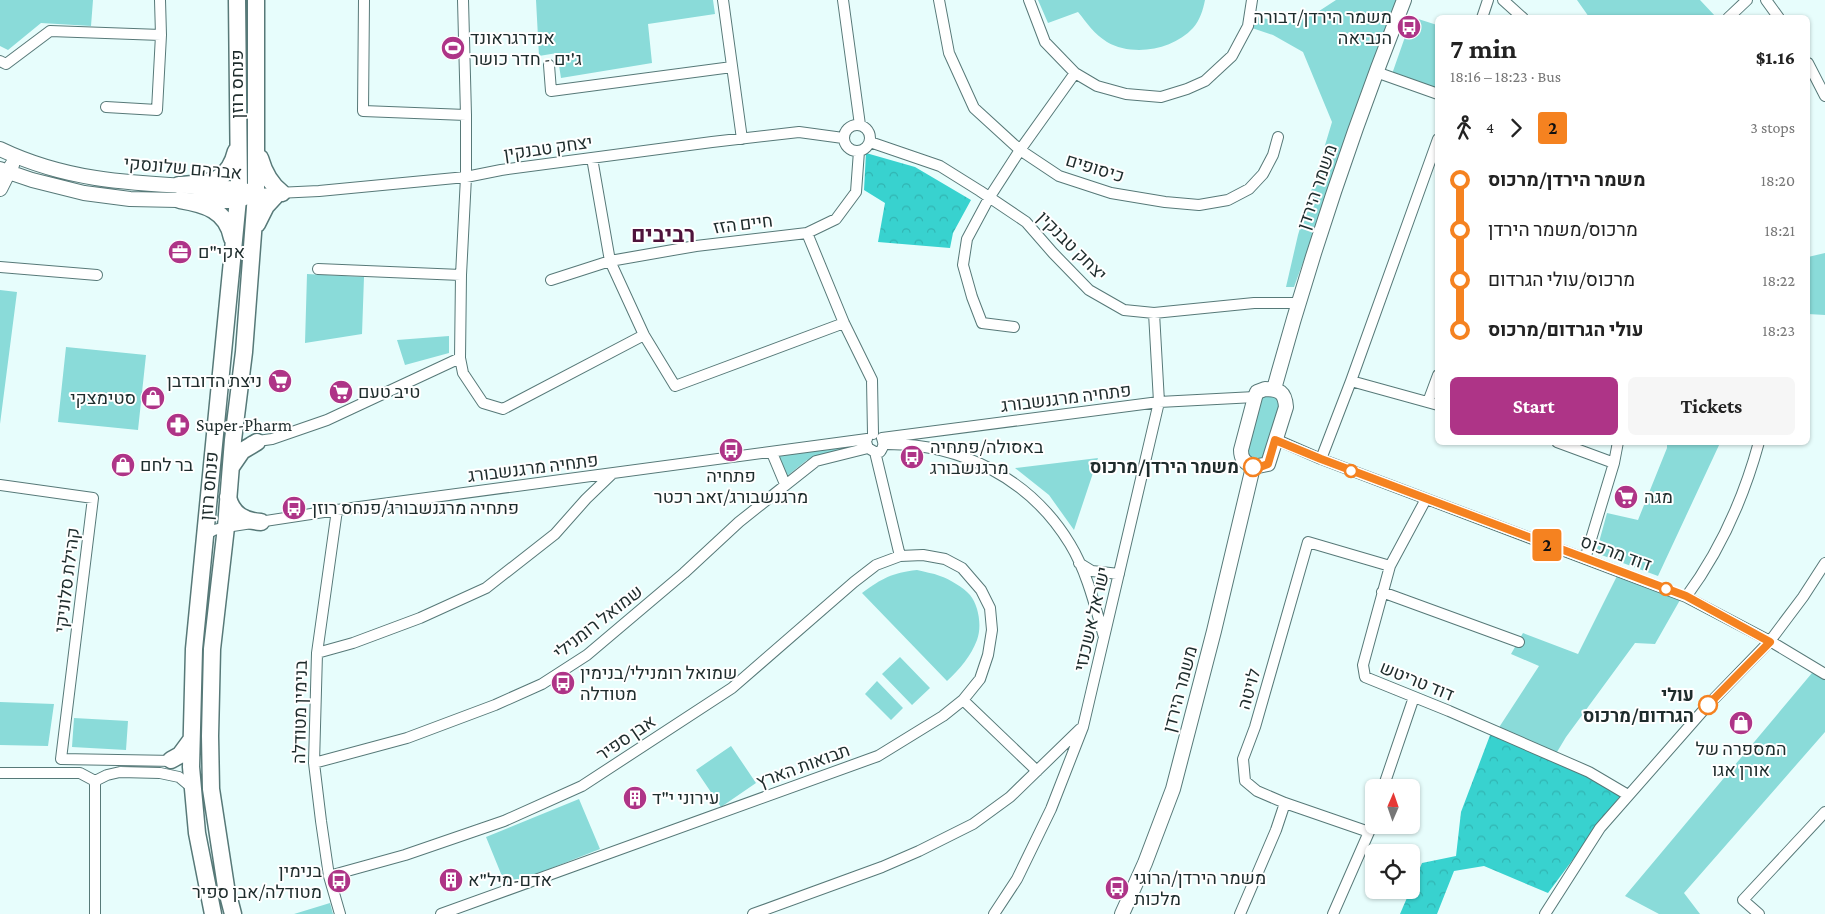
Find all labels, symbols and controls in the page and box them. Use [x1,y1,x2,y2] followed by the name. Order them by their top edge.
[1253,7,1392,48] place label: משמר הירדן/דבורה הנביאה
[1396,14,1422,40] bus stop icon: משמר הירדן/דבורה הנביאה
[470,28,582,69] place label: אנדרגראונד ג'ים - חדר כושר
[1450,33,1517,64] text: 7 min
[440,35,466,61] sports icon: אנדרגראונד ג'ים - חדר כושר
[1756,47,1795,68] text: $1.16
[227,49,247,119] street label: פנחס רוזן
[1450,68,1561,85] text: 18:16 – 18:23 · Bus
[1450,114,1478,142] icon: walk
[1502,114,1530,142] icon: forward
[1548,118,1557,138] text: 2
[1486,119,1494,136] text: 4
[1750,119,1795,136] text: 3 stops
[502,132,594,164] street label: יצחק טבנקין
[1293,142,1341,232] street label: משמר הירדן
[1063,150,1127,186] street label: כיסופים
[123,153,243,183] street label: אברהם שלונסקי
[1488,169,1645,190] text: משמר הירדן/מרכוס
[1761,172,1795,189] text: 18:20
[1033,207,1111,285] street label: יצחק טבנקין
[712,210,774,238] street label: חיים הזז
[1488,219,1638,240] text: מרכוס/משמר הירדן
[631,222,695,247] district label: רביבים
[1764,222,1795,239] text: 18:21
[167,239,193,265] office icon: אקי"ם
[198,242,245,262] place label: אקי"ם
[1488,269,1635,290] text: מרכוס/עולי הגרדום
[1762,272,1795,289] text: 18:22
[1488,319,1644,340] text: עולי הגרדום/מרכוס
[1762,322,1795,339] text: 18:23
[267,368,293,394] supermarket icon: ניצת הדובדבן
[167,371,262,391] place label: ניצת הדובדבן
[1450,377,1618,435] button: Start
[1628,377,1795,435] button: Tickets
[328,379,354,405] supermarket icon: טיב טעם
[1000,380,1132,416] street label: פתחיה מרגנשבורג
[358,382,420,402] place label: טיב טעם
[140,385,166,411] shop icon: סטימצקי
[70,388,136,408] place label: סטימצקי
[165,412,191,438] pharmacy icon: Super-Pharm
[196,415,293,435] place label: Super-Pharm
[718,437,744,463] bus stop icon: פתחיה מרגנשבורג/זאב רכטר
[930,437,1044,478] place label: באסולה/פתחיה מרגנשבורג
[899,444,925,470] bus stop icon: באסולה/פתחיה מרגנשבורג
[467,450,599,486] street label: פתחיה מרגנשבורג
[196,451,222,521] street label: פנחס רוזן
[110,452,136,478] shop icon: בר לחם
[140,455,194,475] place label: בר לחם
[1090,457,1239,477] place label: משמר הירדן/מרכוס
[1243,457,1263,477] marker: משמר הירדן/מרכוס
[1344,464,1358,478] unlabelled marker
[654,466,808,507] place label: פתחיה מרגנשבורג/זאב רכטר
[1613,484,1639,510] supermarket icon: מגה
[1644,487,1673,507] place label: מגה
[281,495,307,521] bus stop icon: פתחיה מרגנשבורג/פנחס רוזן
[312,498,519,518] place label: פתחיה מרגנשבורג/פנחס רוזן
[51,526,83,634] street label: קהילת סלוניקי
[1531,529,1563,561] line badge: 2
[1578,531,1654,575] street label: דוד מרכוס
[1542,535,1552,555] text: 2
[1070,565,1114,673] street label: ישראל אשכנזי
[550,581,646,663] street label: שמואל רומנילי
[1659,582,1673,596] unlabelled marker
[1159,644,1201,734] street label: משמר הירדן
[1377,657,1457,705] street label: דוד טריטש
[289,659,311,764] street label: בנימין מטודלה
[580,663,737,704] place label: שמואל רומנילי/בנימין מטודלה
[1234,666,1264,712] street label: לויטה
[550,670,576,696] bus stop icon: שמואל רומנילי/בנימין מטודלה
[1583,685,1694,726] place label: עולי הגרדום/מרכוס
[1698,695,1718,715] marker: עולי הגרדום/מרכוס
[1728,710,1754,736] shop icon: המספרה של אורן אגו
[593,711,659,765] street label: אבן ספיר
[1695,739,1787,780] place label: המספרה של אורן אגו
[753,740,853,792] street label: תבואות הארץ
[1365,779,1420,834] north arrow
[1365,779,1420,899] map controls
[622,785,648,811] building icon: עירוני י"ד
[652,788,720,808] place label: עירוני י"ד
[1365,844,1420,899] button: locate
[192,861,323,902] place label: בנימין מטודלה/אבן ספיר
[438,867,464,893] building icon: אדם-מיל"א
[326,868,352,894] bus stop icon: בנימין מטודלה/אבן ספיר
[1134,868,1266,909] place label: משמר הירדן/הרוגי מלכות
[468,870,552,890] place label: אדם-מיל"א
[1104,875,1130,901] bus stop icon: משמר הירדן/הרוגי מלכות

